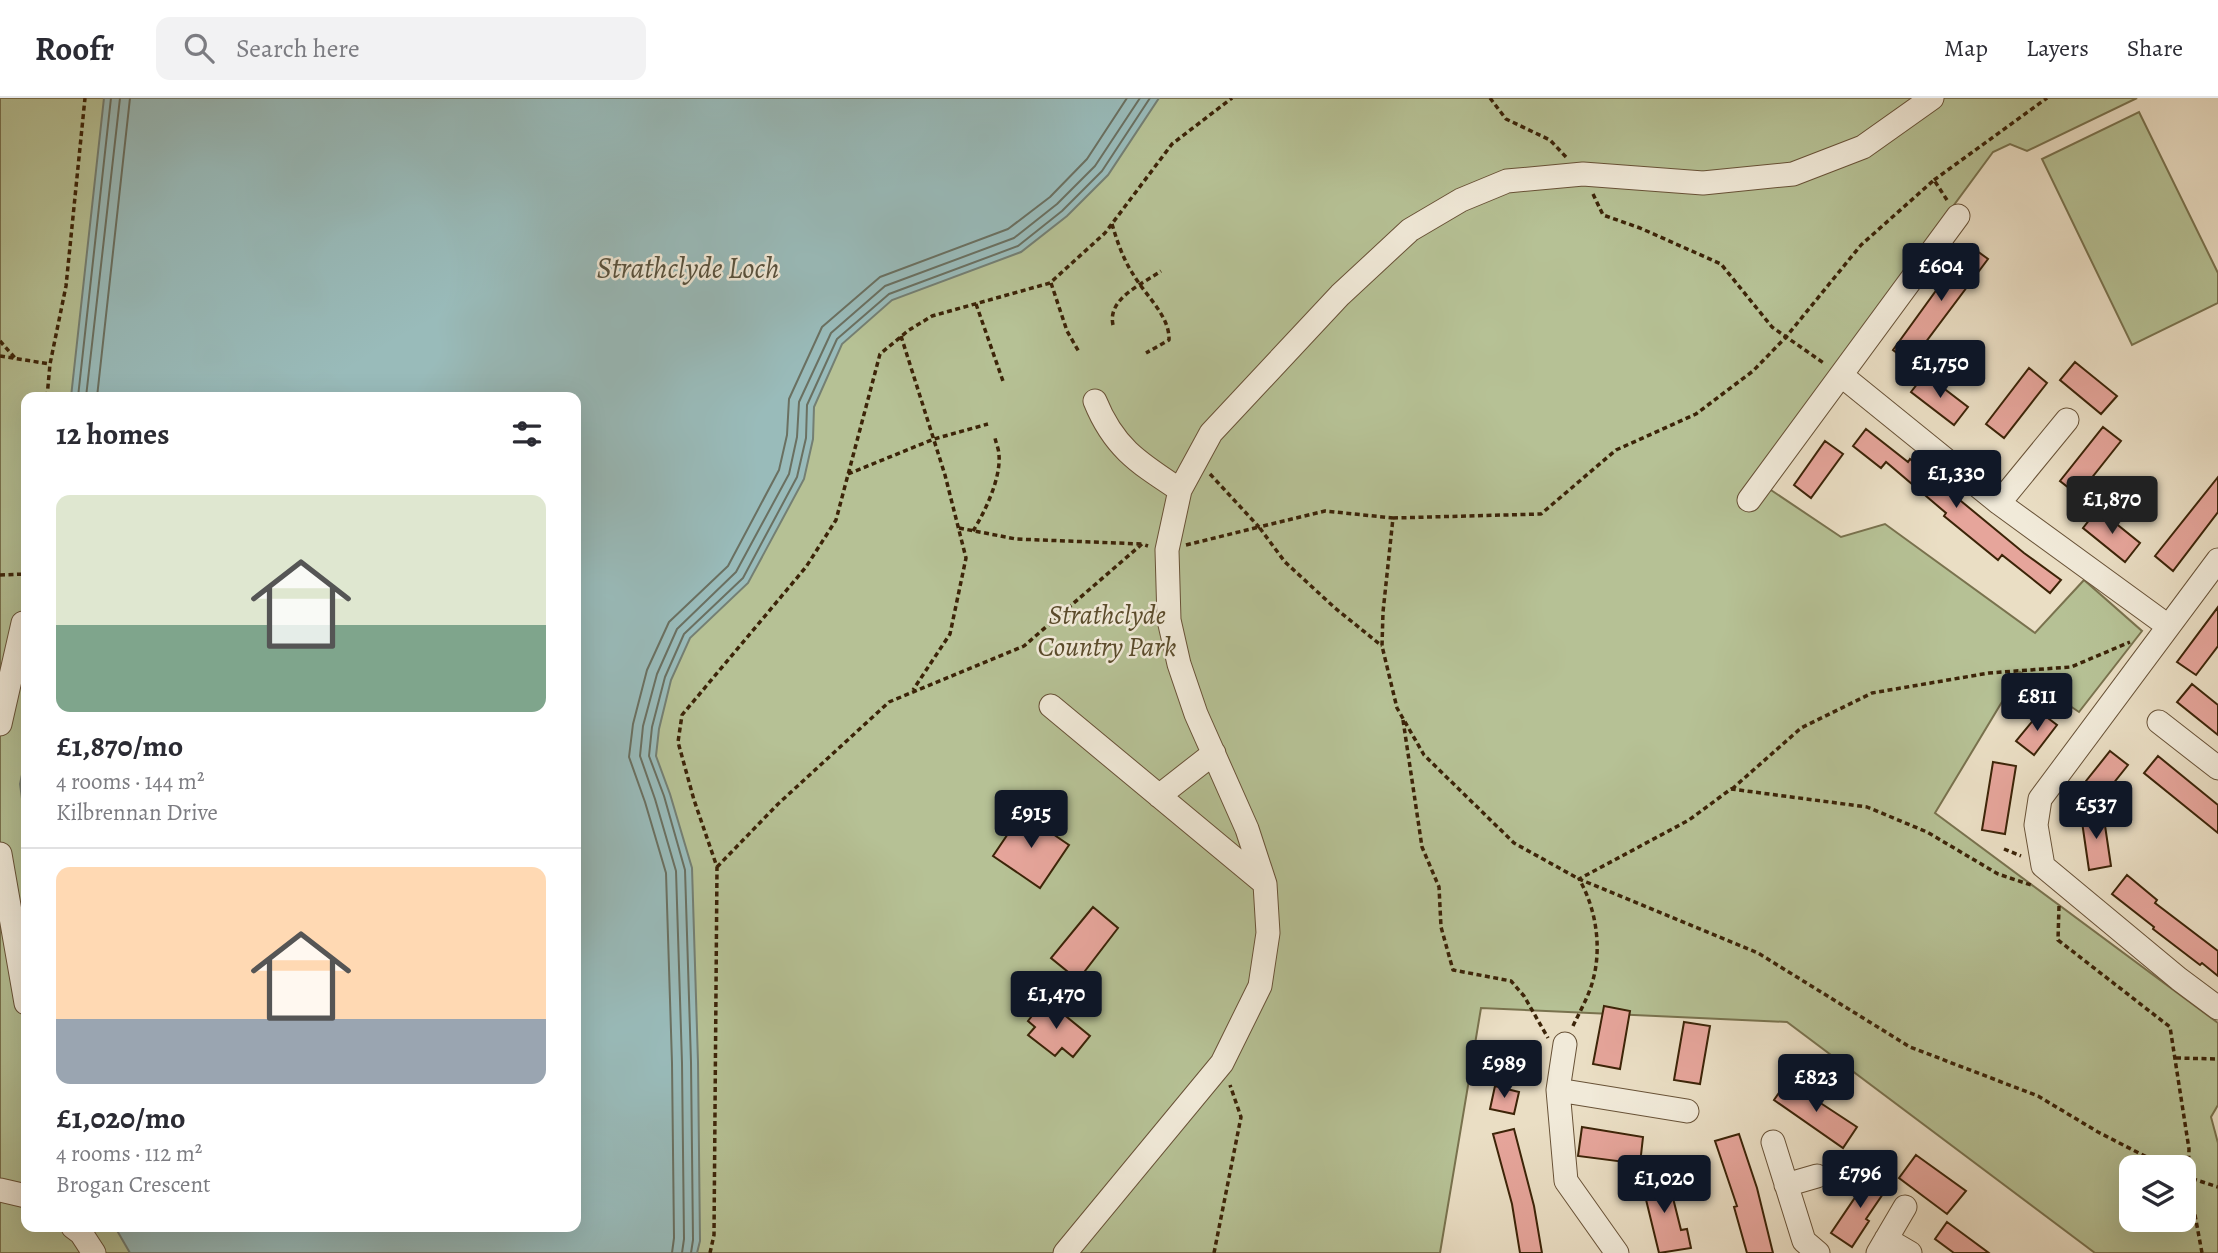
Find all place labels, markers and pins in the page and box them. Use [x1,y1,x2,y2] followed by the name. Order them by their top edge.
[1900,244,1982,303] pin: £604
[1883,341,1997,400] pin: £1,750
[1899,450,2013,510] pin: £1,330
[2055,476,2169,536] pin: £1,870
[1996,674,2078,733] pin: £811
[2055,782,2137,841] pin: £537
[990,790,1072,850] pin: £915
[999,972,1113,1031] pin: £1,470
[1463,1040,1545,1100] pin: £989
[1775,1054,1857,1114] pin: £823
[1819,1150,1901,1210] pin: £796
[1607,1156,1721,1215] pin: £1,020

